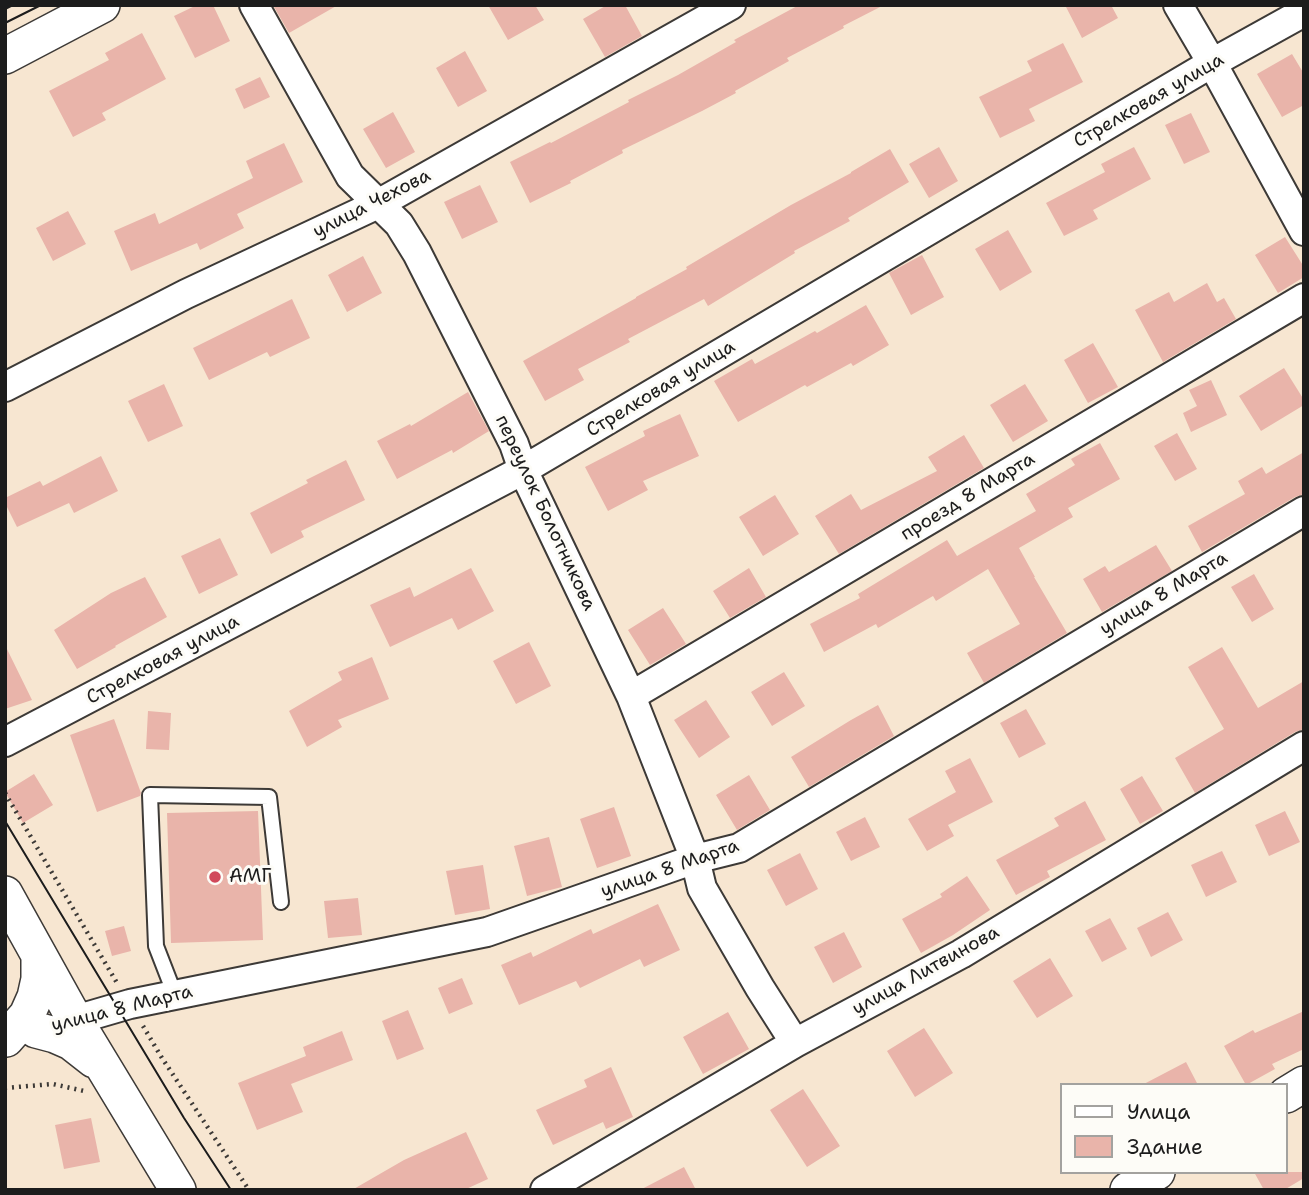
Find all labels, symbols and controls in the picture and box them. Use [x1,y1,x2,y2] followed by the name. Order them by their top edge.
[1070,49,1228,153] street label: Стрелковая улица
[309,165,435,243] street label: улица Чехова
[582,336,740,442] street label: Стрелковая улица
[490,412,600,614] street label: переулок Болотникова
[897,448,1039,546] street label: проезд 8 Марта
[1096,547,1232,641] street label: улица 8 Марта
[83,610,243,710] street label: Стрелковая улица
[598,835,742,903] street label: улица 8 Марта
[229,866,271,888] place label: АМГ
[207,869,223,885] marker: АМГ
[849,921,1003,1021] street label: улица Литвинова
[49,980,195,1038] street label: улица 8 Марта
[1060,1083,1288,1174] legend
[1127,1098,1190,1126] text: Улица
[1127,1133,1203,1161] text: Здание

